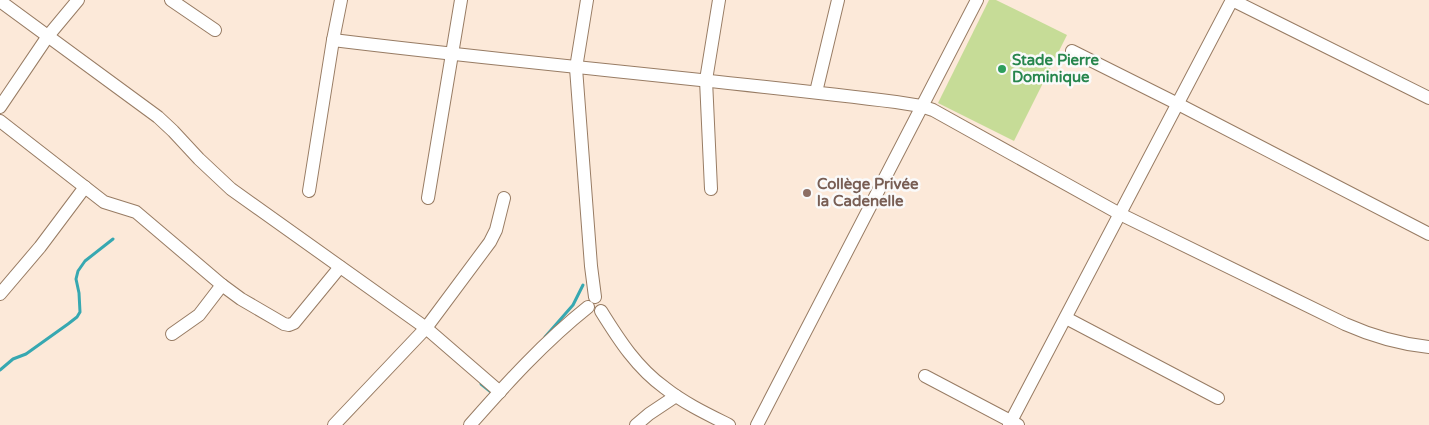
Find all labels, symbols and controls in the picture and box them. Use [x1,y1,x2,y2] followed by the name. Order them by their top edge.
[1012,51,1099,87] place label: Stade Pierre Dominique
[996,63,1008,75] marker: Stade Pierre Dominique
[817,175,919,210] place label: Collège Privée la Cadenelle
[801,187,813,199] marker: Collège Privée la Cadenelle

